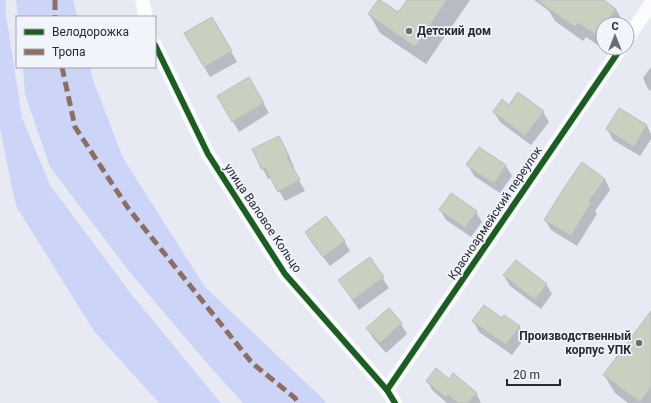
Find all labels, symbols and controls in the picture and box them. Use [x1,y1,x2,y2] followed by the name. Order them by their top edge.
[16,16,156,68] legend
[595,16,635,56] north arrow
[611,20,619,33] text: С
[417,24,491,38] place label: Детский дом
[52,25,129,39] text: Велодорожка
[404,26,414,36] marker: Детский дом
[52,45,86,59] text: Тропа
[445,143,545,282] street label: Красноармейский переулок
[221,161,305,275] street label: улица Валовое Кольцо
[519,329,631,357] place label: Производственный корпус УПК
[634,338,644,348] marker: Производственный корпус УПК
[507,361,560,387] scale bar
[513,368,540,382] text: 20 m

